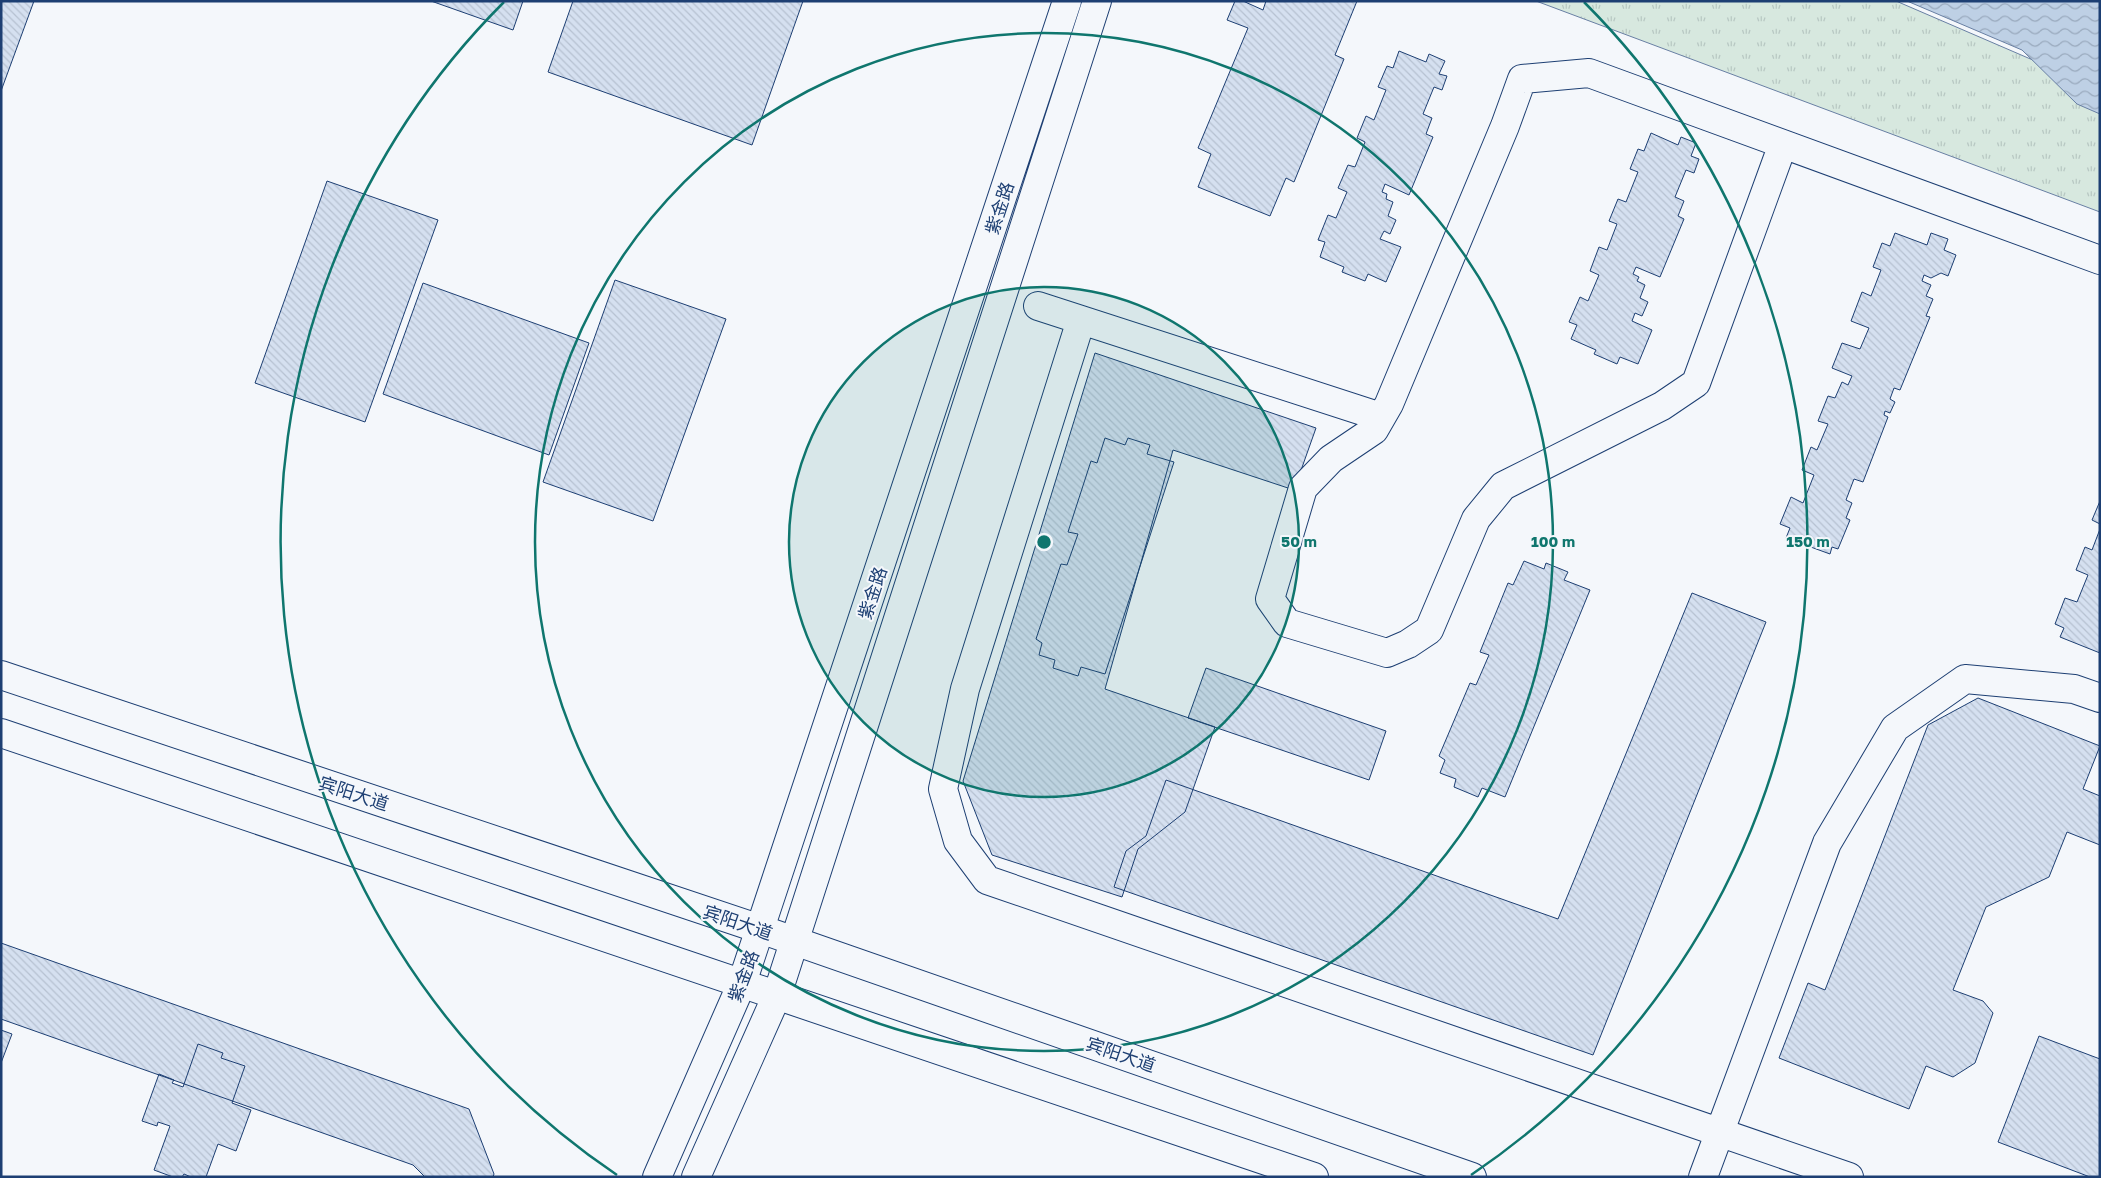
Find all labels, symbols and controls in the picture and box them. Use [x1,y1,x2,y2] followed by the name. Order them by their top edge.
[980,179,1018,237] street label: 紫金路
[1281,532,1317,550] text: 50 m
[1531,532,1575,550] text: 100 m
[1786,532,1830,550] text: 150 m
[1035,533,1053,551] centre of rings
[853,564,891,622] street label: 紫金路
[316,771,392,815] street label: 宾阳大道
[700,900,776,944] street label: 宾阳大道
[723,947,763,1005] street label: 紫金路
[1083,1032,1159,1076] street label: 宾阳大道

